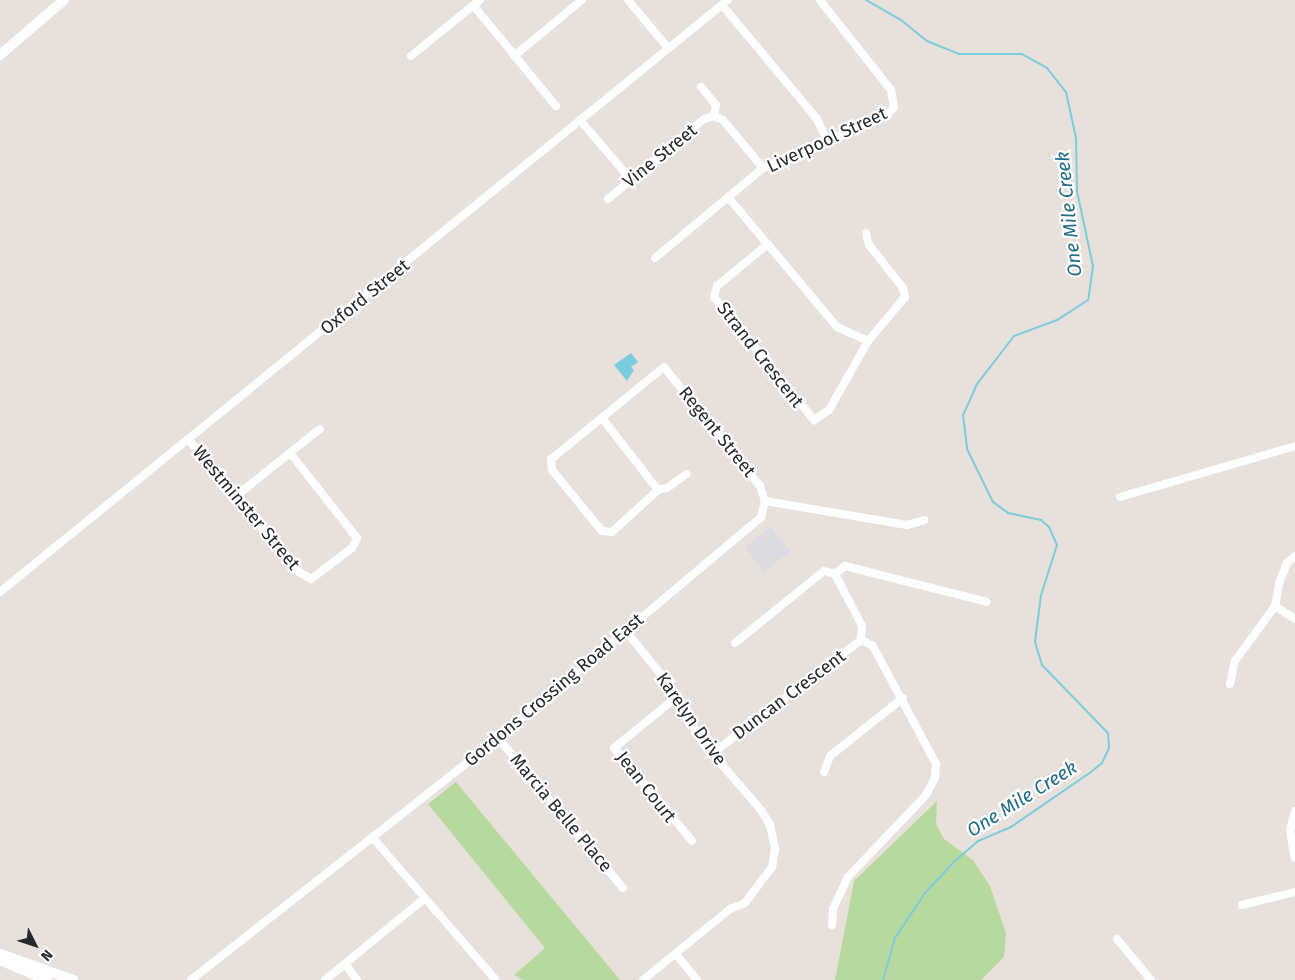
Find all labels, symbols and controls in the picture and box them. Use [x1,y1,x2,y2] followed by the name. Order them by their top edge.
[763,103,891,177] street label: Liverpool Street
[619,120,701,192] street label: Vine Street
[1051,150,1087,278] water label: One Mile Creek
[316,255,414,339] street label: Oxford Street
[712,298,808,412] street label: Strand Crescent
[674,382,760,482] street label: Regent Street
[188,442,304,574] street label: Westminster Street
[460,609,648,771] street label: Gordons Crossing Road East
[728,646,850,744] street label: Duncan Crescent
[651,669,731,769] street label: Karelyn Drive
[612,747,680,827] street label: Jean Court
[505,750,617,876] street label: Marcia Belle Place
[963,756,1081,842] water label: One Mile Creek
[10,920,60,970] north arrow
[37,946,56,964] text: N

